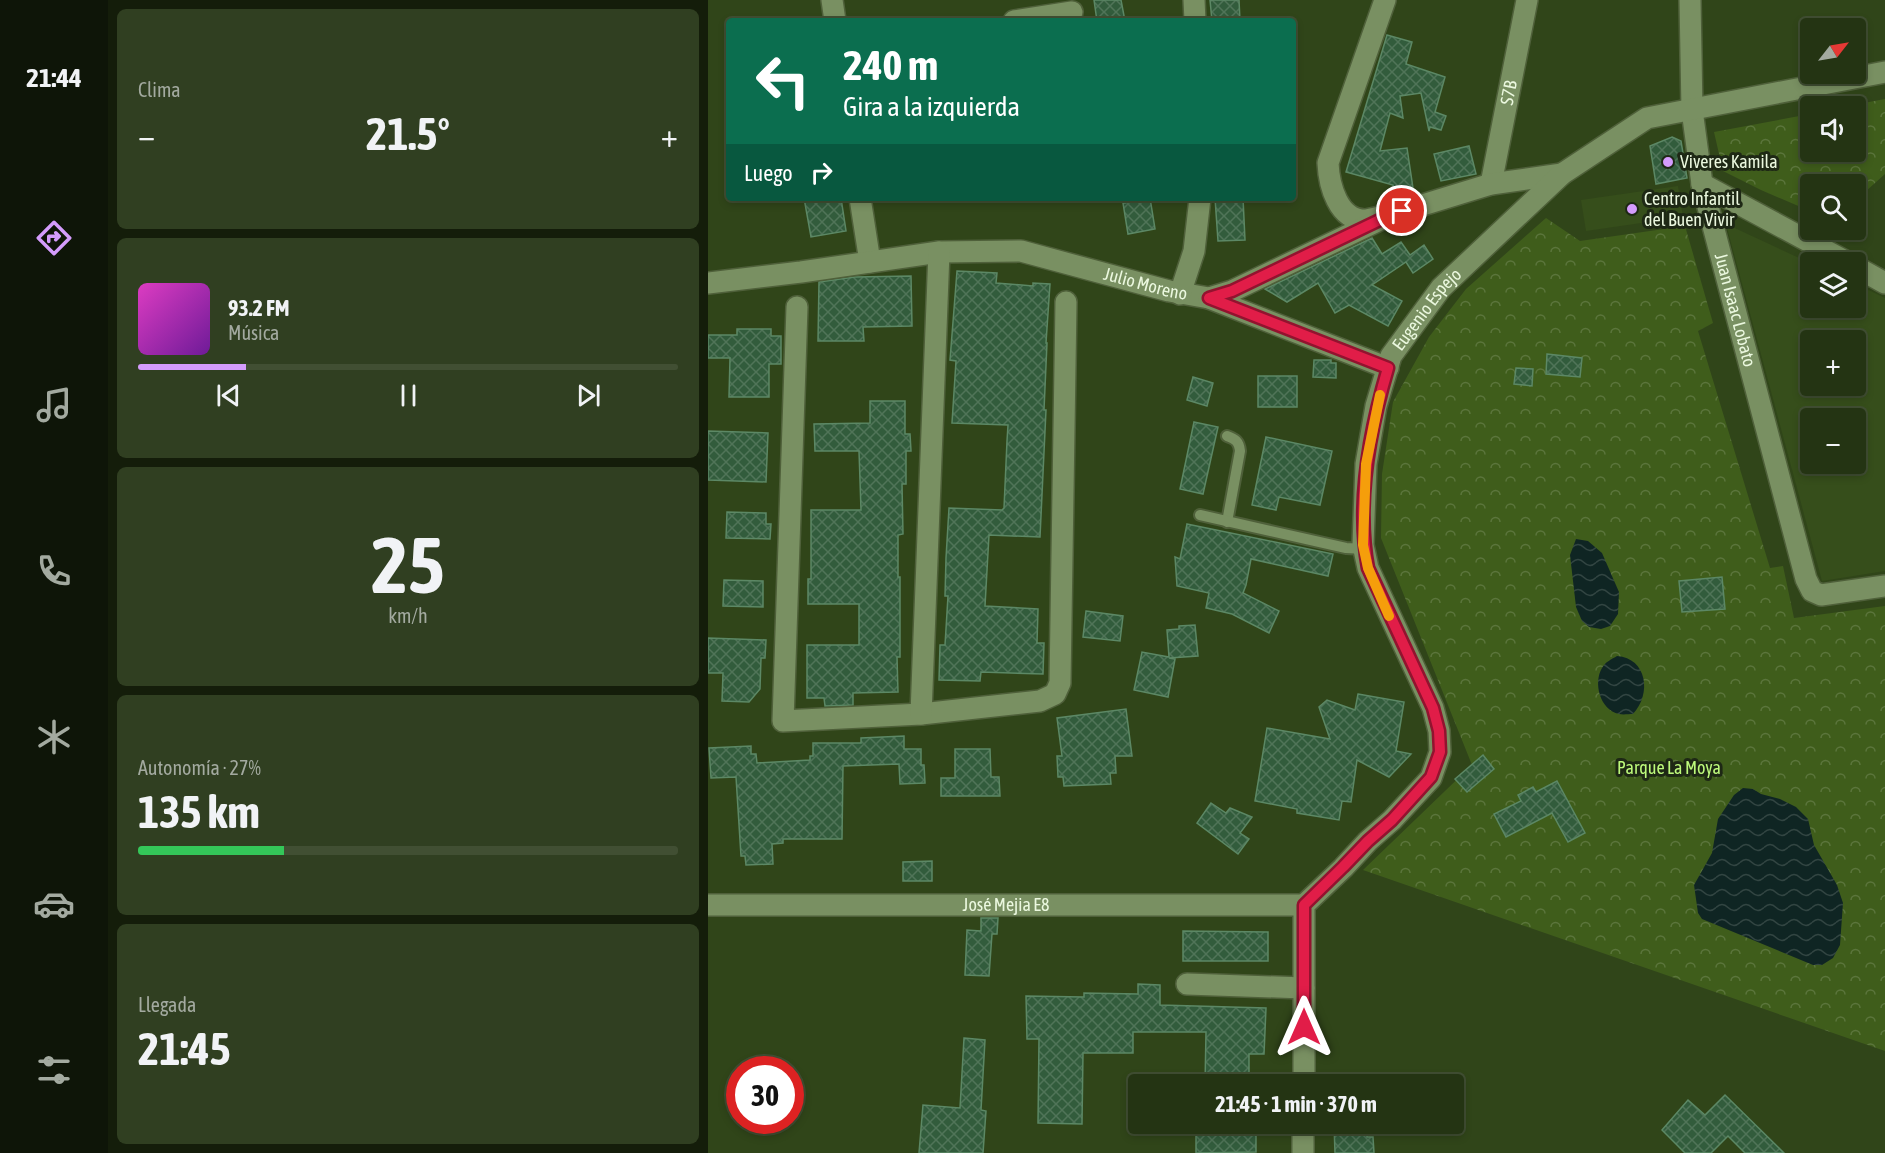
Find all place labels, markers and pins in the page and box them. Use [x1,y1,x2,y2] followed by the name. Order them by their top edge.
[1680,151,1778,172] place label: Viveres Kamila
[1661,155,1675,169] marker: Viveres Kamila
[1376,185,1427,236] pin
[1644,188,1740,230] place label: Centro Infantil del Buen Vivir
[1625,202,1639,216] marker: Centro Infantil del Buen Vivir

